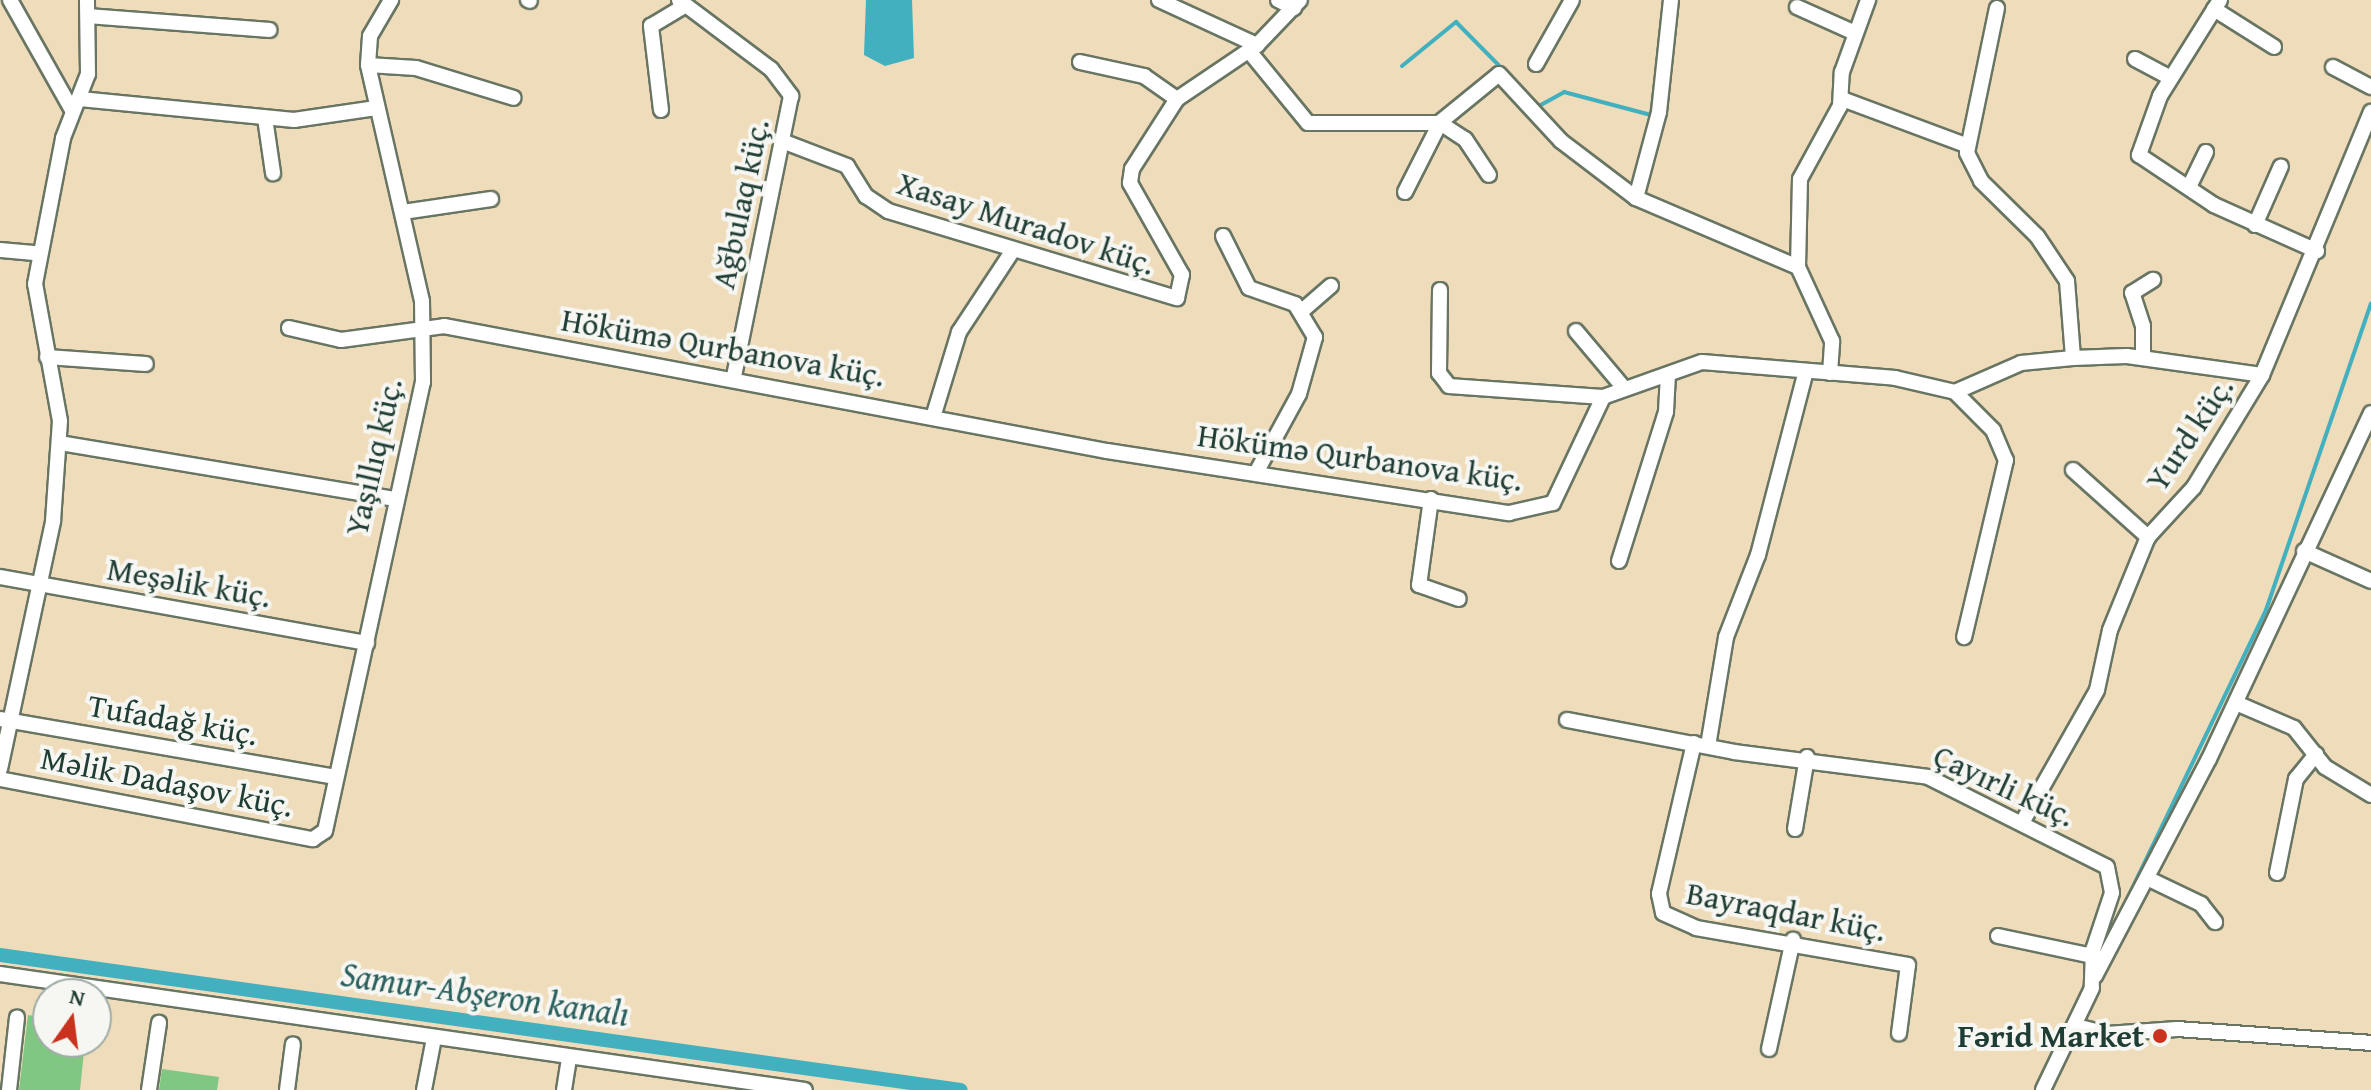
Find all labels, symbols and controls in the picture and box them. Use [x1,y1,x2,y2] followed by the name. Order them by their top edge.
[704,116,778,292] street label: Ağbulaq küç.
[892,164,1160,284] street label: Xasay Muradov küç.
[558,301,888,395] street label: Hökümə Qurbanova küç.
[2138,370,2242,498] street label: Yurd küç.
[337,374,411,540] street label: Yaşıllıq küç.
[1195,416,1525,500] street label: Hökümə Qurbanova küç.
[104,550,274,616] street label: Meşəlik küç.
[85,686,261,754] street label: Tufadağ küç.
[1927,737,2081,835] street label: Çayırli küç.
[38,739,296,825] street label: Məlik Dadaşov küç.
[1683,874,1889,950] street label: Bayraqdar küç.
[338,953,632,1033] water label: Samur-Abşeron kanalı
[32,978,112,1058] north arrow
[66,979,88,1014] text: N
[1958,1017,2144,1055] place label: Fərid Market
[2151,1027,2169,1045] marker: Fərid Market

